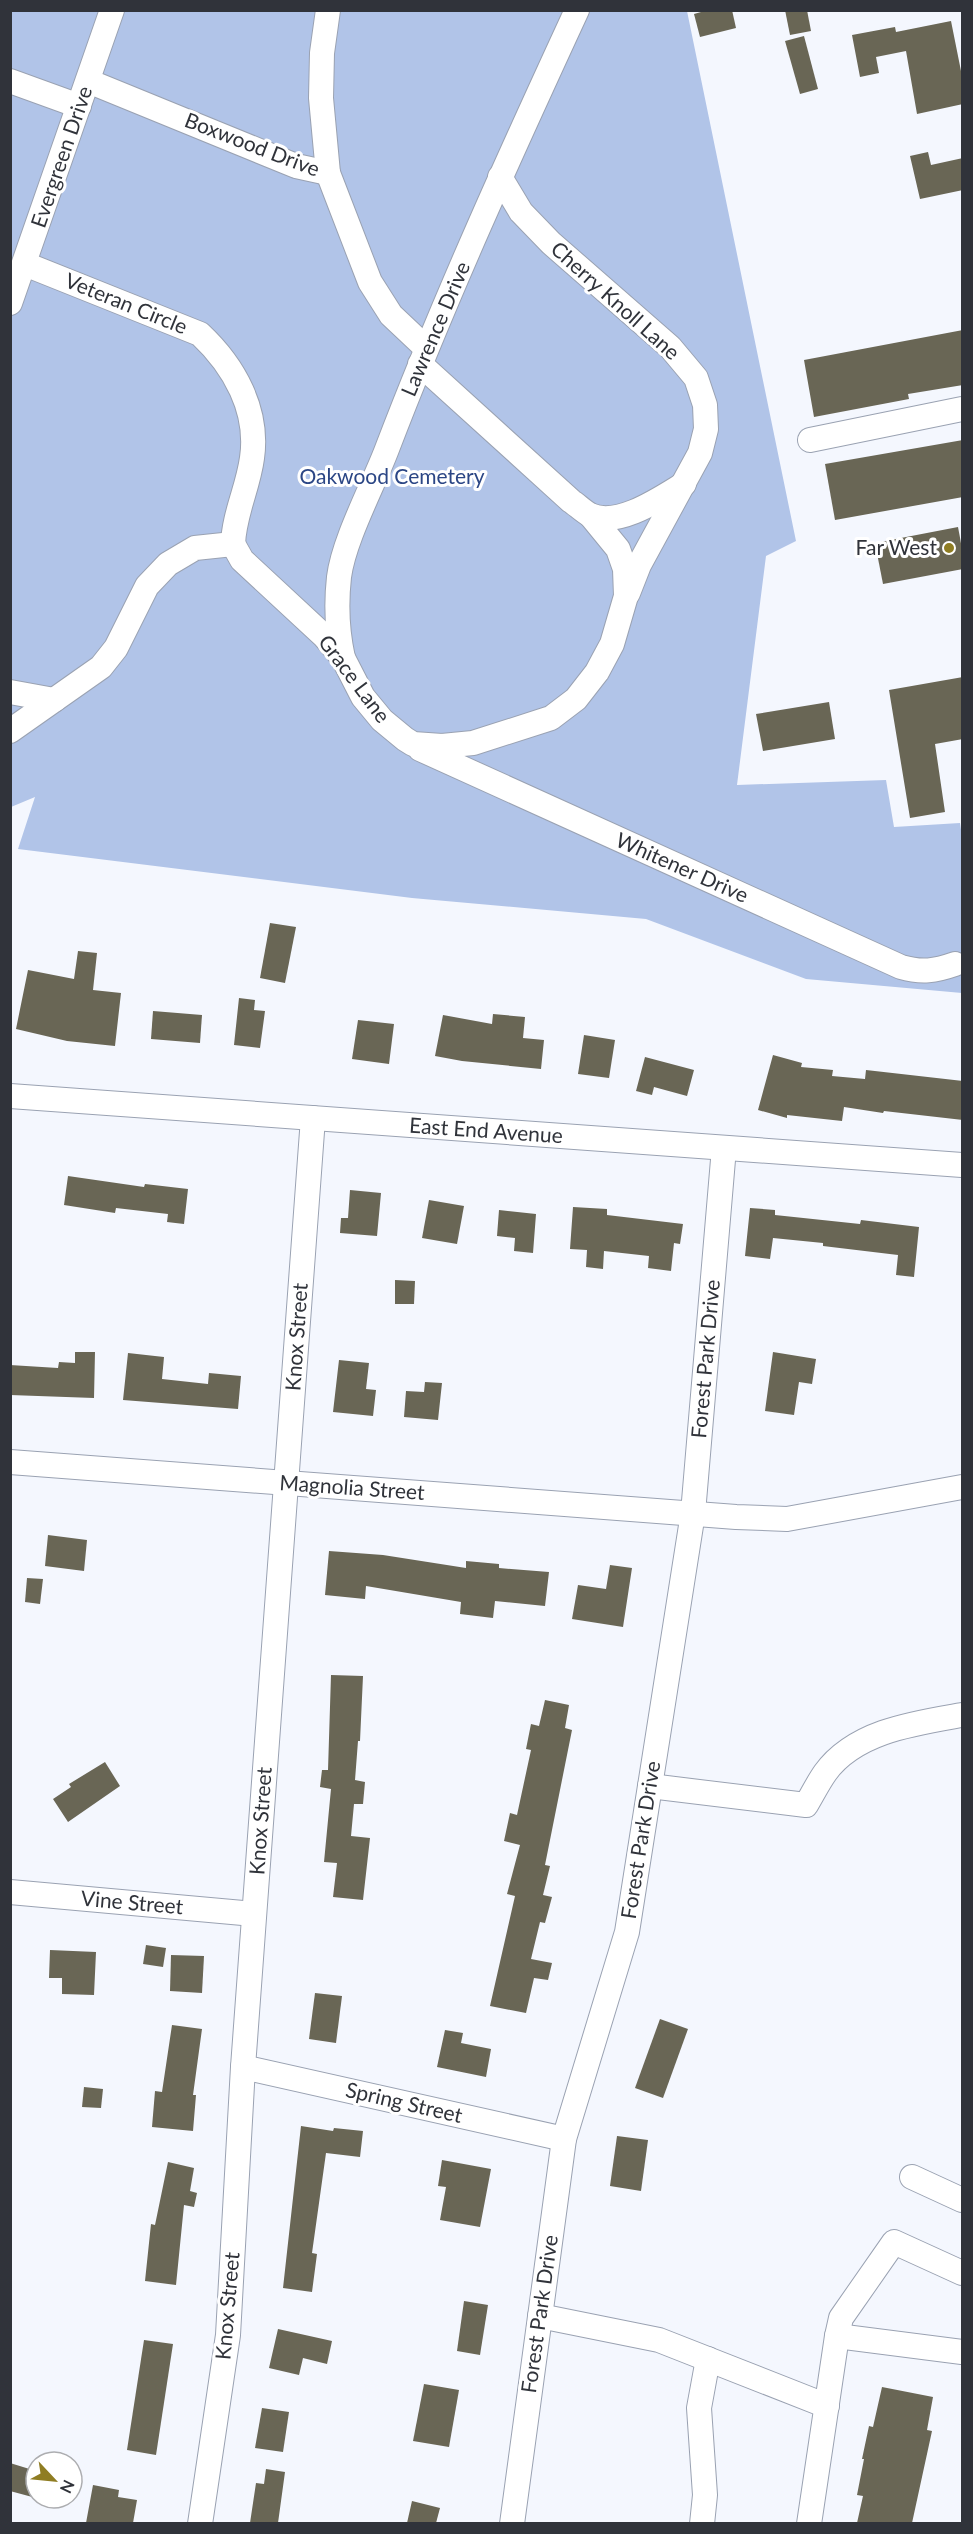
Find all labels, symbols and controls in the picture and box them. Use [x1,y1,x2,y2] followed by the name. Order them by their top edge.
[25,82,97,231] street label: Evergreen Drive
[181,106,324,181] street label: Boxwood Drive
[546,236,686,364] street label: Cherry Knoll Lane
[395,257,474,400] street label: Lawrence Drive
[62,267,191,338] street label: Veteran Circle
[299,463,485,488] park label: Oakwood Cemetery
[856,534,937,559] place label: Far West
[942,541,956,555] marker: Far West
[314,629,396,727] street label: Grace Lane
[612,826,753,907] street label: Whitener Drive
[408,1112,564,1147] street label: East End Avenue
[685,1278,724,1439] street label: Forest Park Drive
[279,1282,312,1392] street label: Knox Street
[279,1469,426,1504] street label: Magnolia Street
[615,1759,664,1921] street label: Forest Park Drive
[243,1766,276,1876] street label: Knox Street
[80,1885,185,1918] street label: Vine Street
[344,2076,466,2127] street label: Spring Street
[515,2233,562,2395] street label: Forest Park Drive
[209,2250,244,2361] street label: Knox Street
[24,2450,84,2510] north arrow
[57,2477,79,2496] text: N

